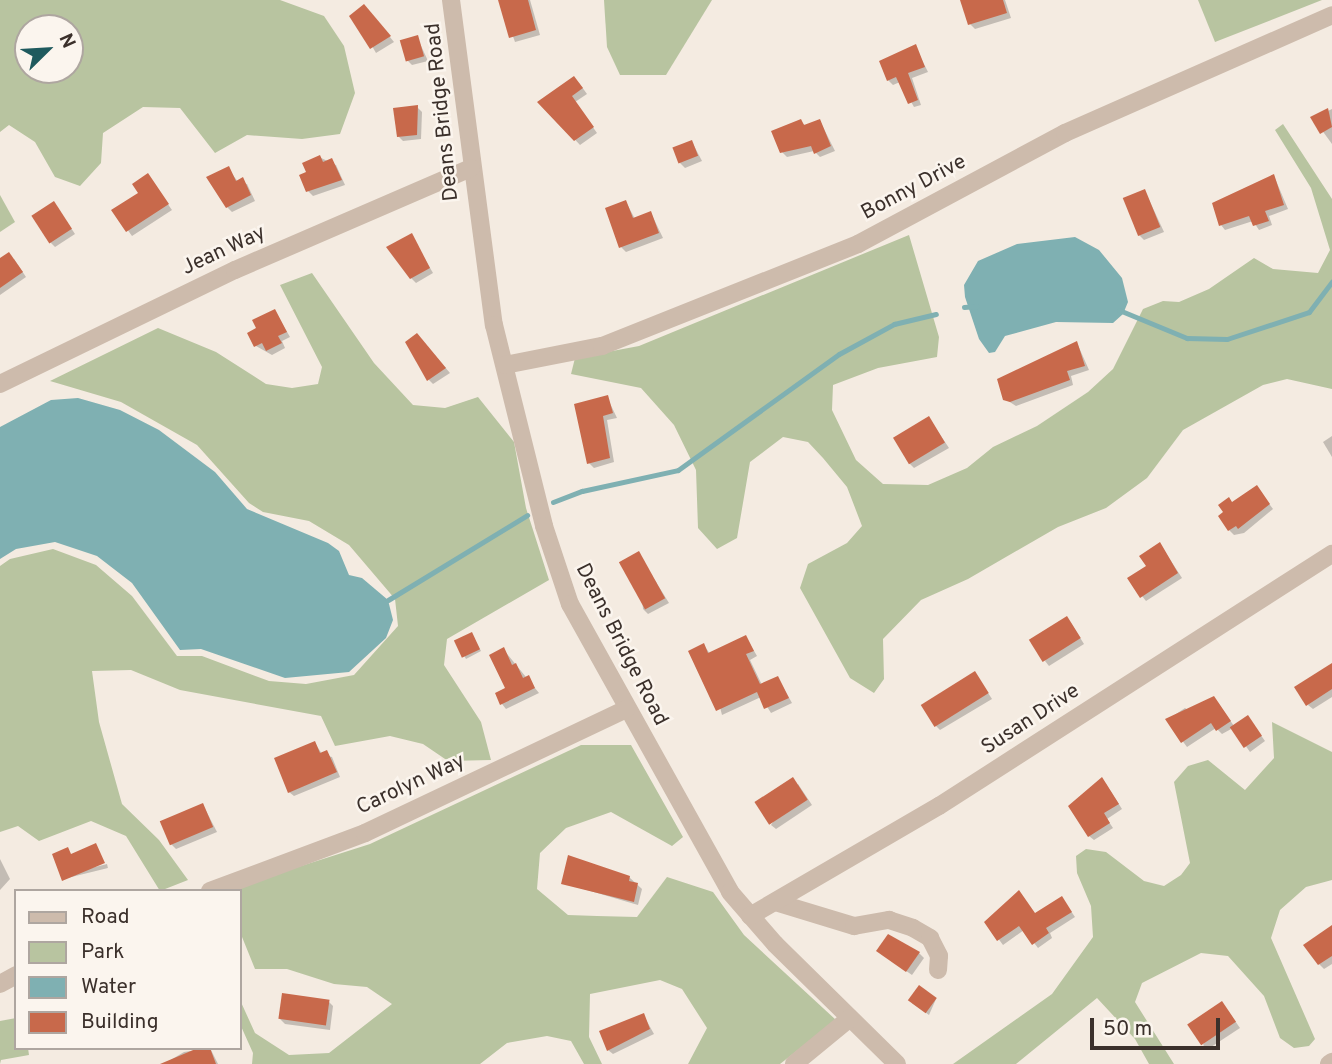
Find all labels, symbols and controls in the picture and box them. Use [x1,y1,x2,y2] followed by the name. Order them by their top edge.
[14,14,84,84] north arrow
[421,22,465,202] street label: Deans Bridge Road
[53,30,80,52] text: N
[857,150,971,226] street label: Bonny Drive
[178,221,270,281] street label: Jean Way
[569,560,673,730] street label: Deans Bridge Road
[977,679,1085,761] street label: Susan Drive
[353,749,469,821] street label: Carolyn Way
[14,889,242,1050] legend
[81,904,130,931] text: Road
[81,939,124,966] text: Park
[81,974,136,1001] text: Water
[1094,1004,1224,1048] scale bar
[81,1009,159,1036] text: Building
[1103,1016,1152,1043] text: 50 m

